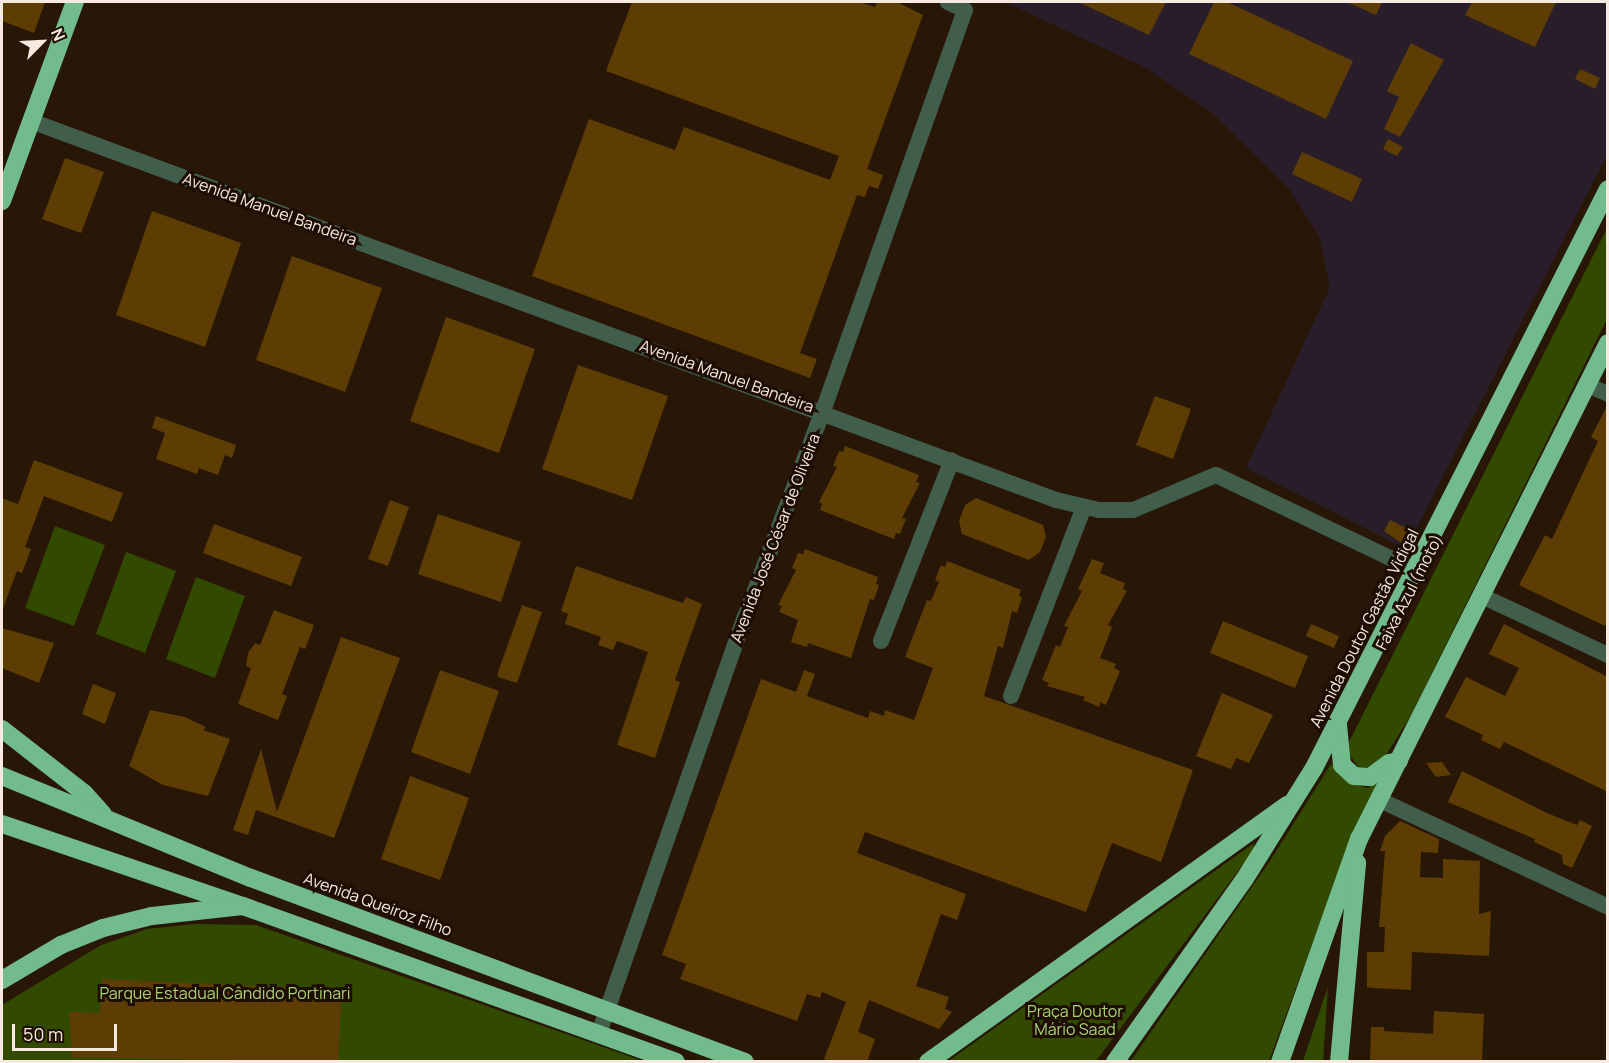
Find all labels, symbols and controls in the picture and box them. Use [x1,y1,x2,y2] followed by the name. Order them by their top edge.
[12,12,72,72] north arrow
[46,25,71,44] text: N
[180,169,360,249] street label: Avenida Manuel Bandeira
[637,336,817,416] street label: Avenida Manuel Bandeira
[726,431,824,645] street label: Avenida José César de Oliveira
[1305,525,1423,731] street label: Avenida Doutor Gastão Vidigal
[1372,531,1446,653] street label: Faixa Azul (moto)
[301,868,455,940] street label: Avenida Queiroz Filho
[99,983,351,1003] park label: Parque Estadual Cândido Portinari
[1027,1001,1123,1039] park label: Praça Doutor Mário Saad
[15,1012,120,1050] scale bar
[23,1022,63,1046] text: 50 m

